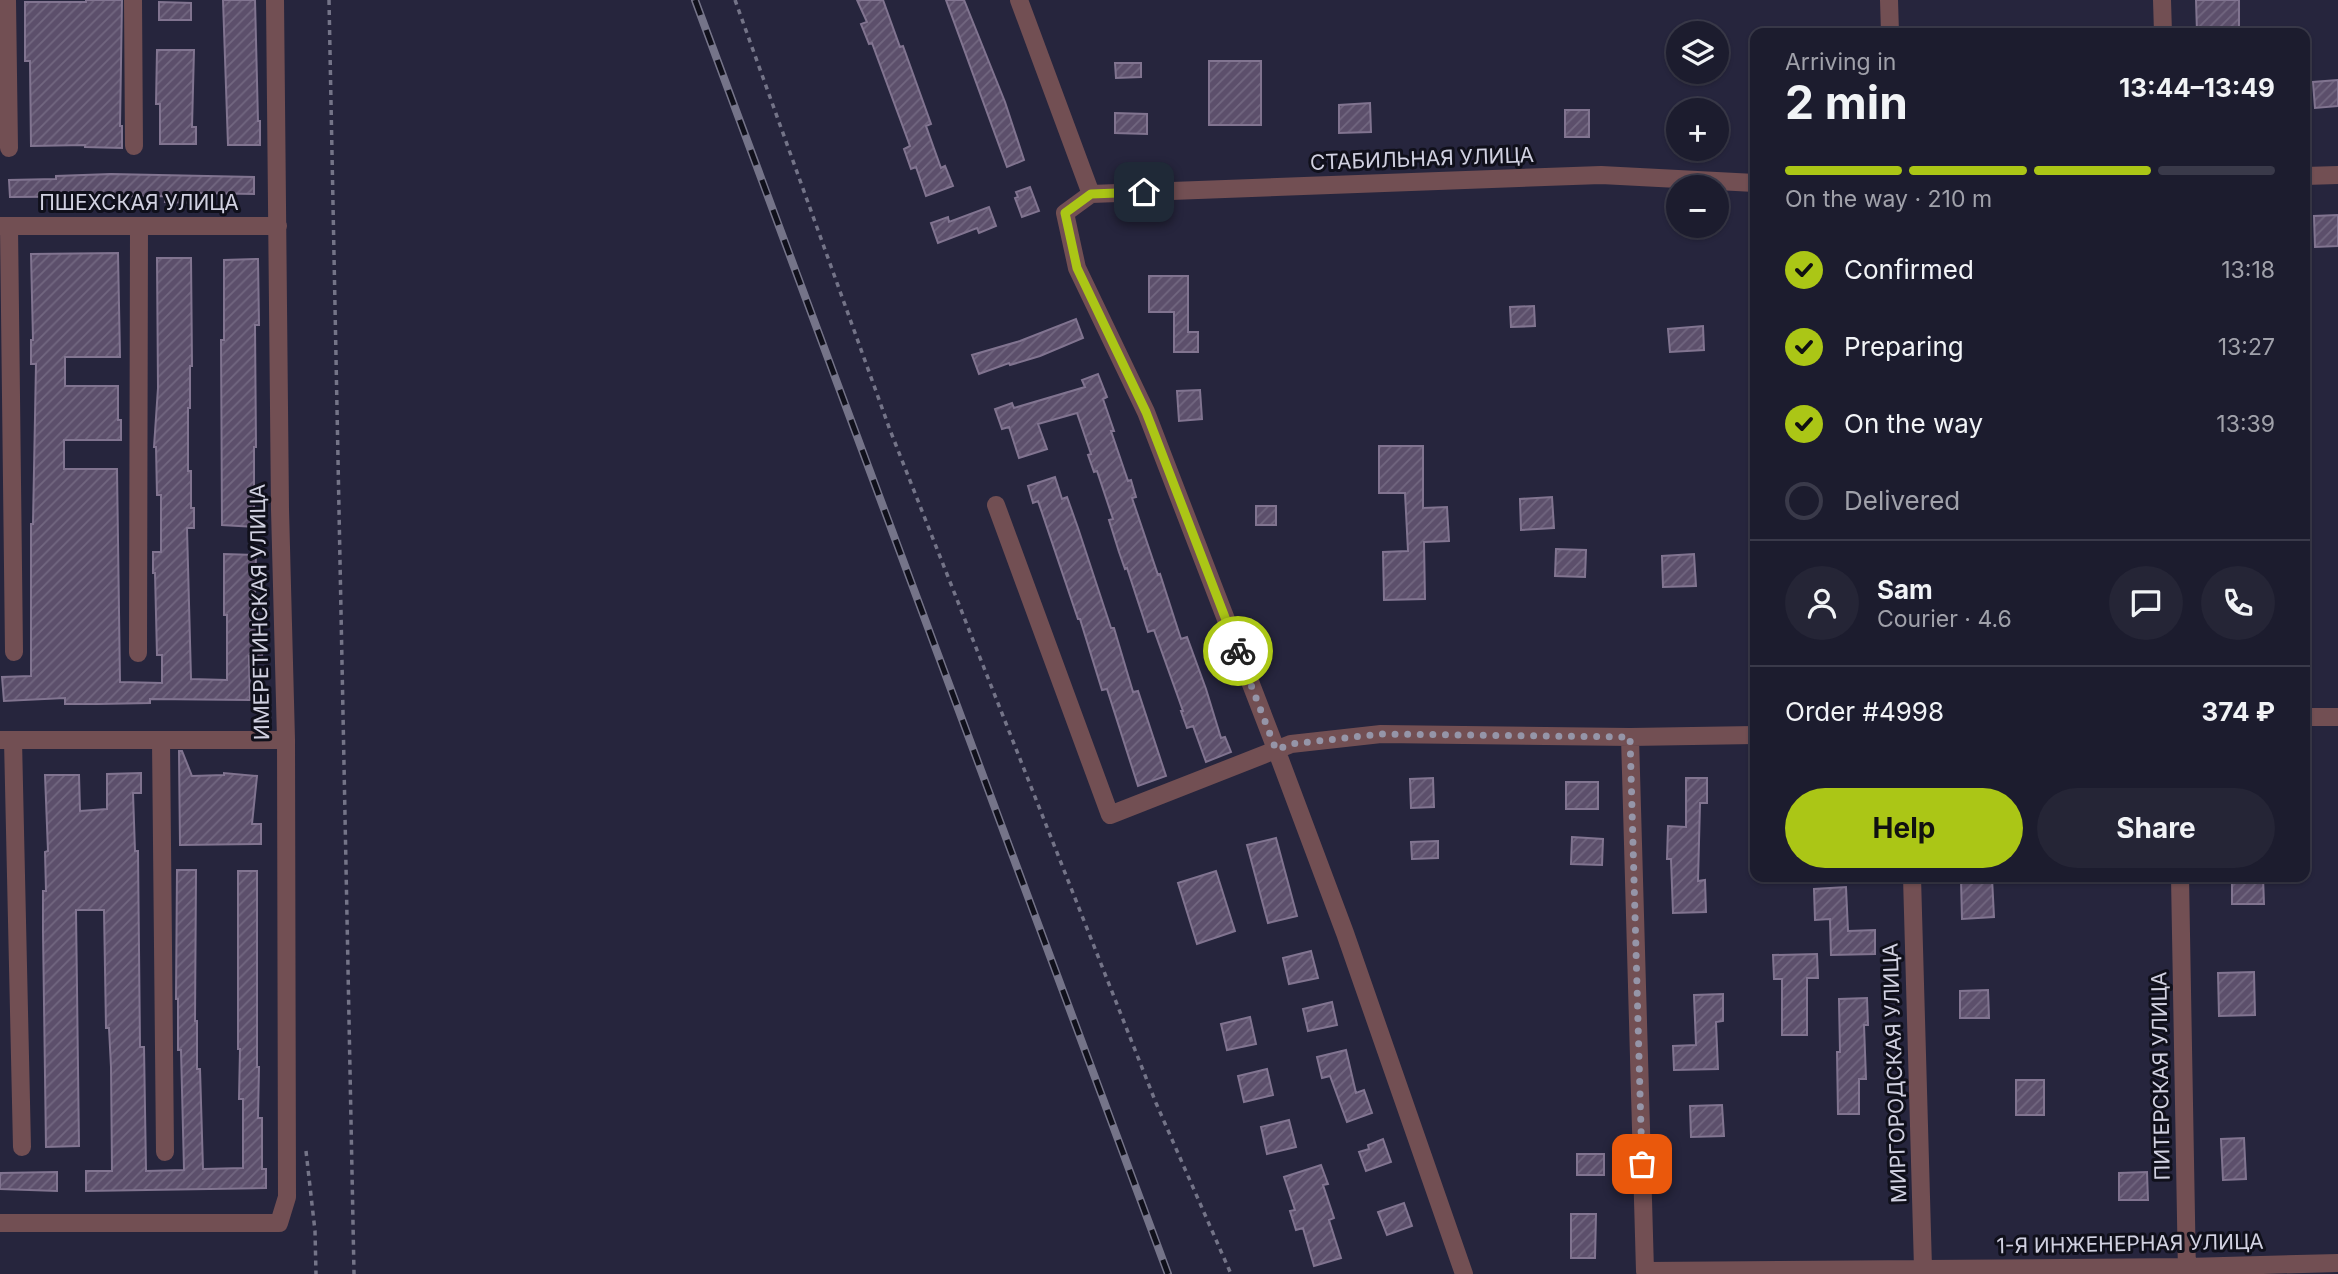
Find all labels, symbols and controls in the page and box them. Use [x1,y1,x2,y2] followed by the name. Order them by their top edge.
[1666,21,1729,238] map controls
[1666,21,1729,84] button: layers
[1785,48,1896,76] text: Arriving in
[2119,72,2275,103] text: 13:44–13:49
[1785,74,1908,130] text: 2 min
[1666,98,1729,161] button: +
[1310,142,1534,175] street label: СТАБИЛЬНАЯ УЛИЦА
[1114,162,1174,222] pin
[1125,173,1163,211] icon: home
[1666,175,1729,238] button: −
[1785,185,1992,213] text: On the way · 210 m
[39,190,239,215] street label: ПШЕХСКАЯ УЛИЦА
[1785,251,1823,289] icon: check
[1844,254,1974,285] text: Confirmed
[2221,256,2275,284] text: 13:18
[1785,328,1823,366] icon: check
[1844,331,1964,362] text: Preparing
[2218,333,2275,361] text: 13:27
[1785,405,1823,443] icon: check
[1844,408,1983,439] text: On the way
[2216,410,2275,438] text: 13:39
[245,484,274,740] street label: ИМЕРЕТИНСКАЯ УЛИЦА
[1844,485,1960,516] text: Delivered
[1785,566,1859,640] button: person
[2109,566,2183,640] button: chat
[2201,566,2275,640] button: phone
[1877,574,1933,605] text: Sam
[1877,605,2012,633] text: Courier · 4.6
[1203,616,1273,686] courier
[1219,632,1257,670] icon: bike
[1785,696,1944,727] text: Order #4998
[2202,696,2275,727] text: 374 ₽
[1785,788,2023,868] button: Help
[2037,788,2275,868] button: Share
[1877,943,1912,1203] street label: МИРГОРОДСКАЯ УЛИЦА
[2146,971,2175,1181] street label: ПИТЕРСКАЯ УЛИЦА
[1612,1134,1672,1194] pin
[1623,1145,1661,1183] icon: bag
[1996,1229,2264,1258] street label: 1-Я ИНЖЕНЕРНАЯ УЛИЦА

